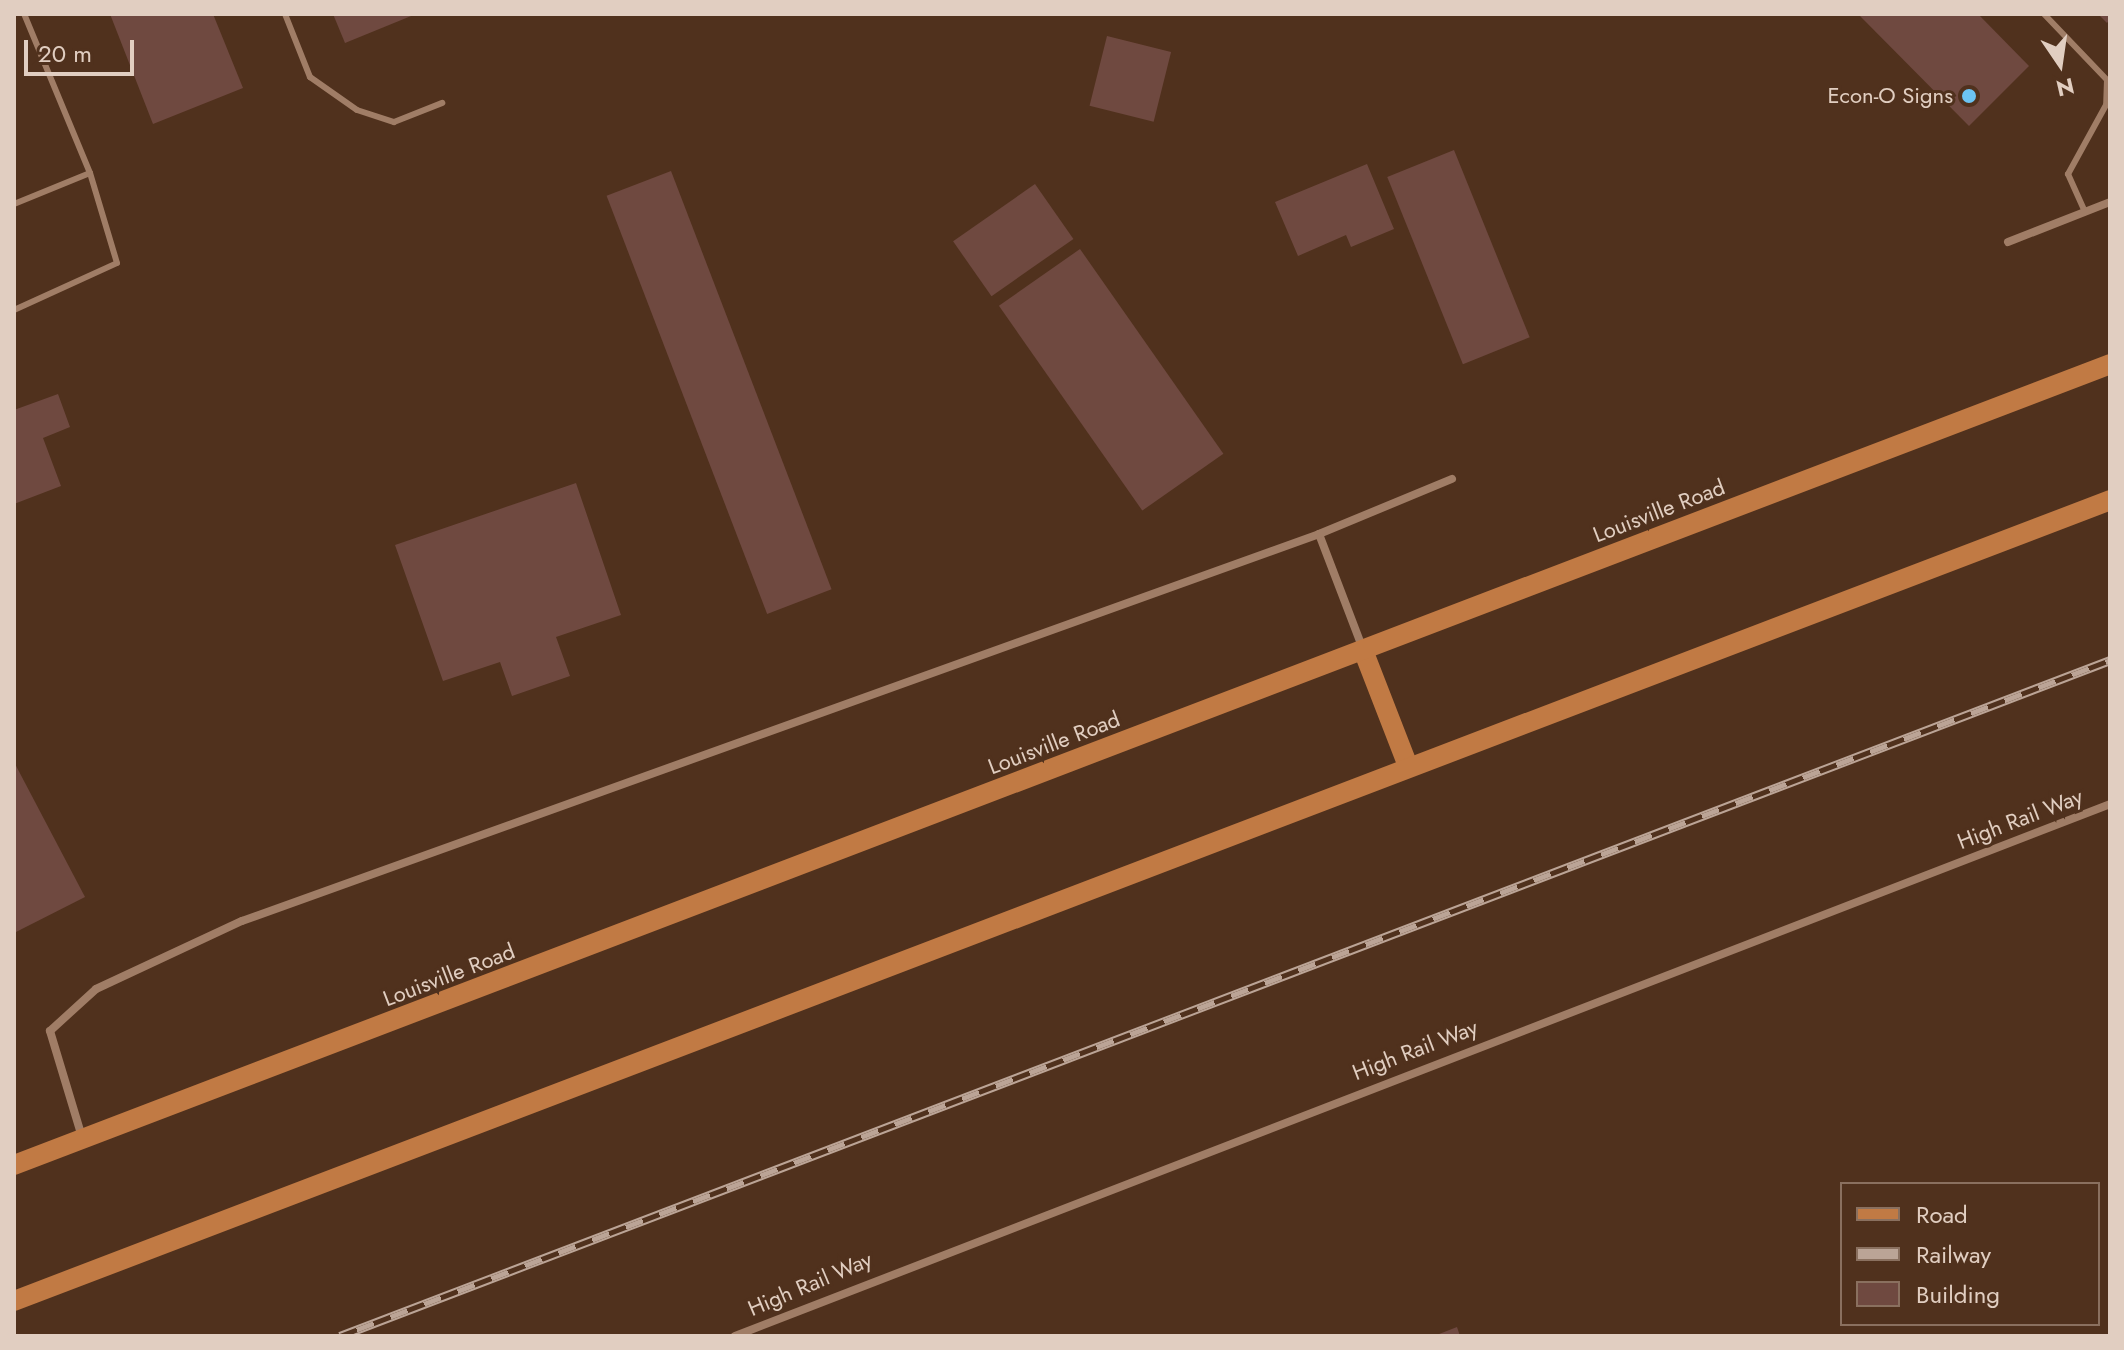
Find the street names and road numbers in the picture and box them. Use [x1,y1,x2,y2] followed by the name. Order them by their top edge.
[1589,474,1729,548] street label: Louisville Road
[984,706,1124,780] street label: Louisville Road
[1954,783,2086,855] street label: High Rail Way
[379,938,519,1012] street label: Louisville Road
[1349,1014,1481,1086] street label: High Rail Way
[744,1246,876,1322] street label: High Rail Way

